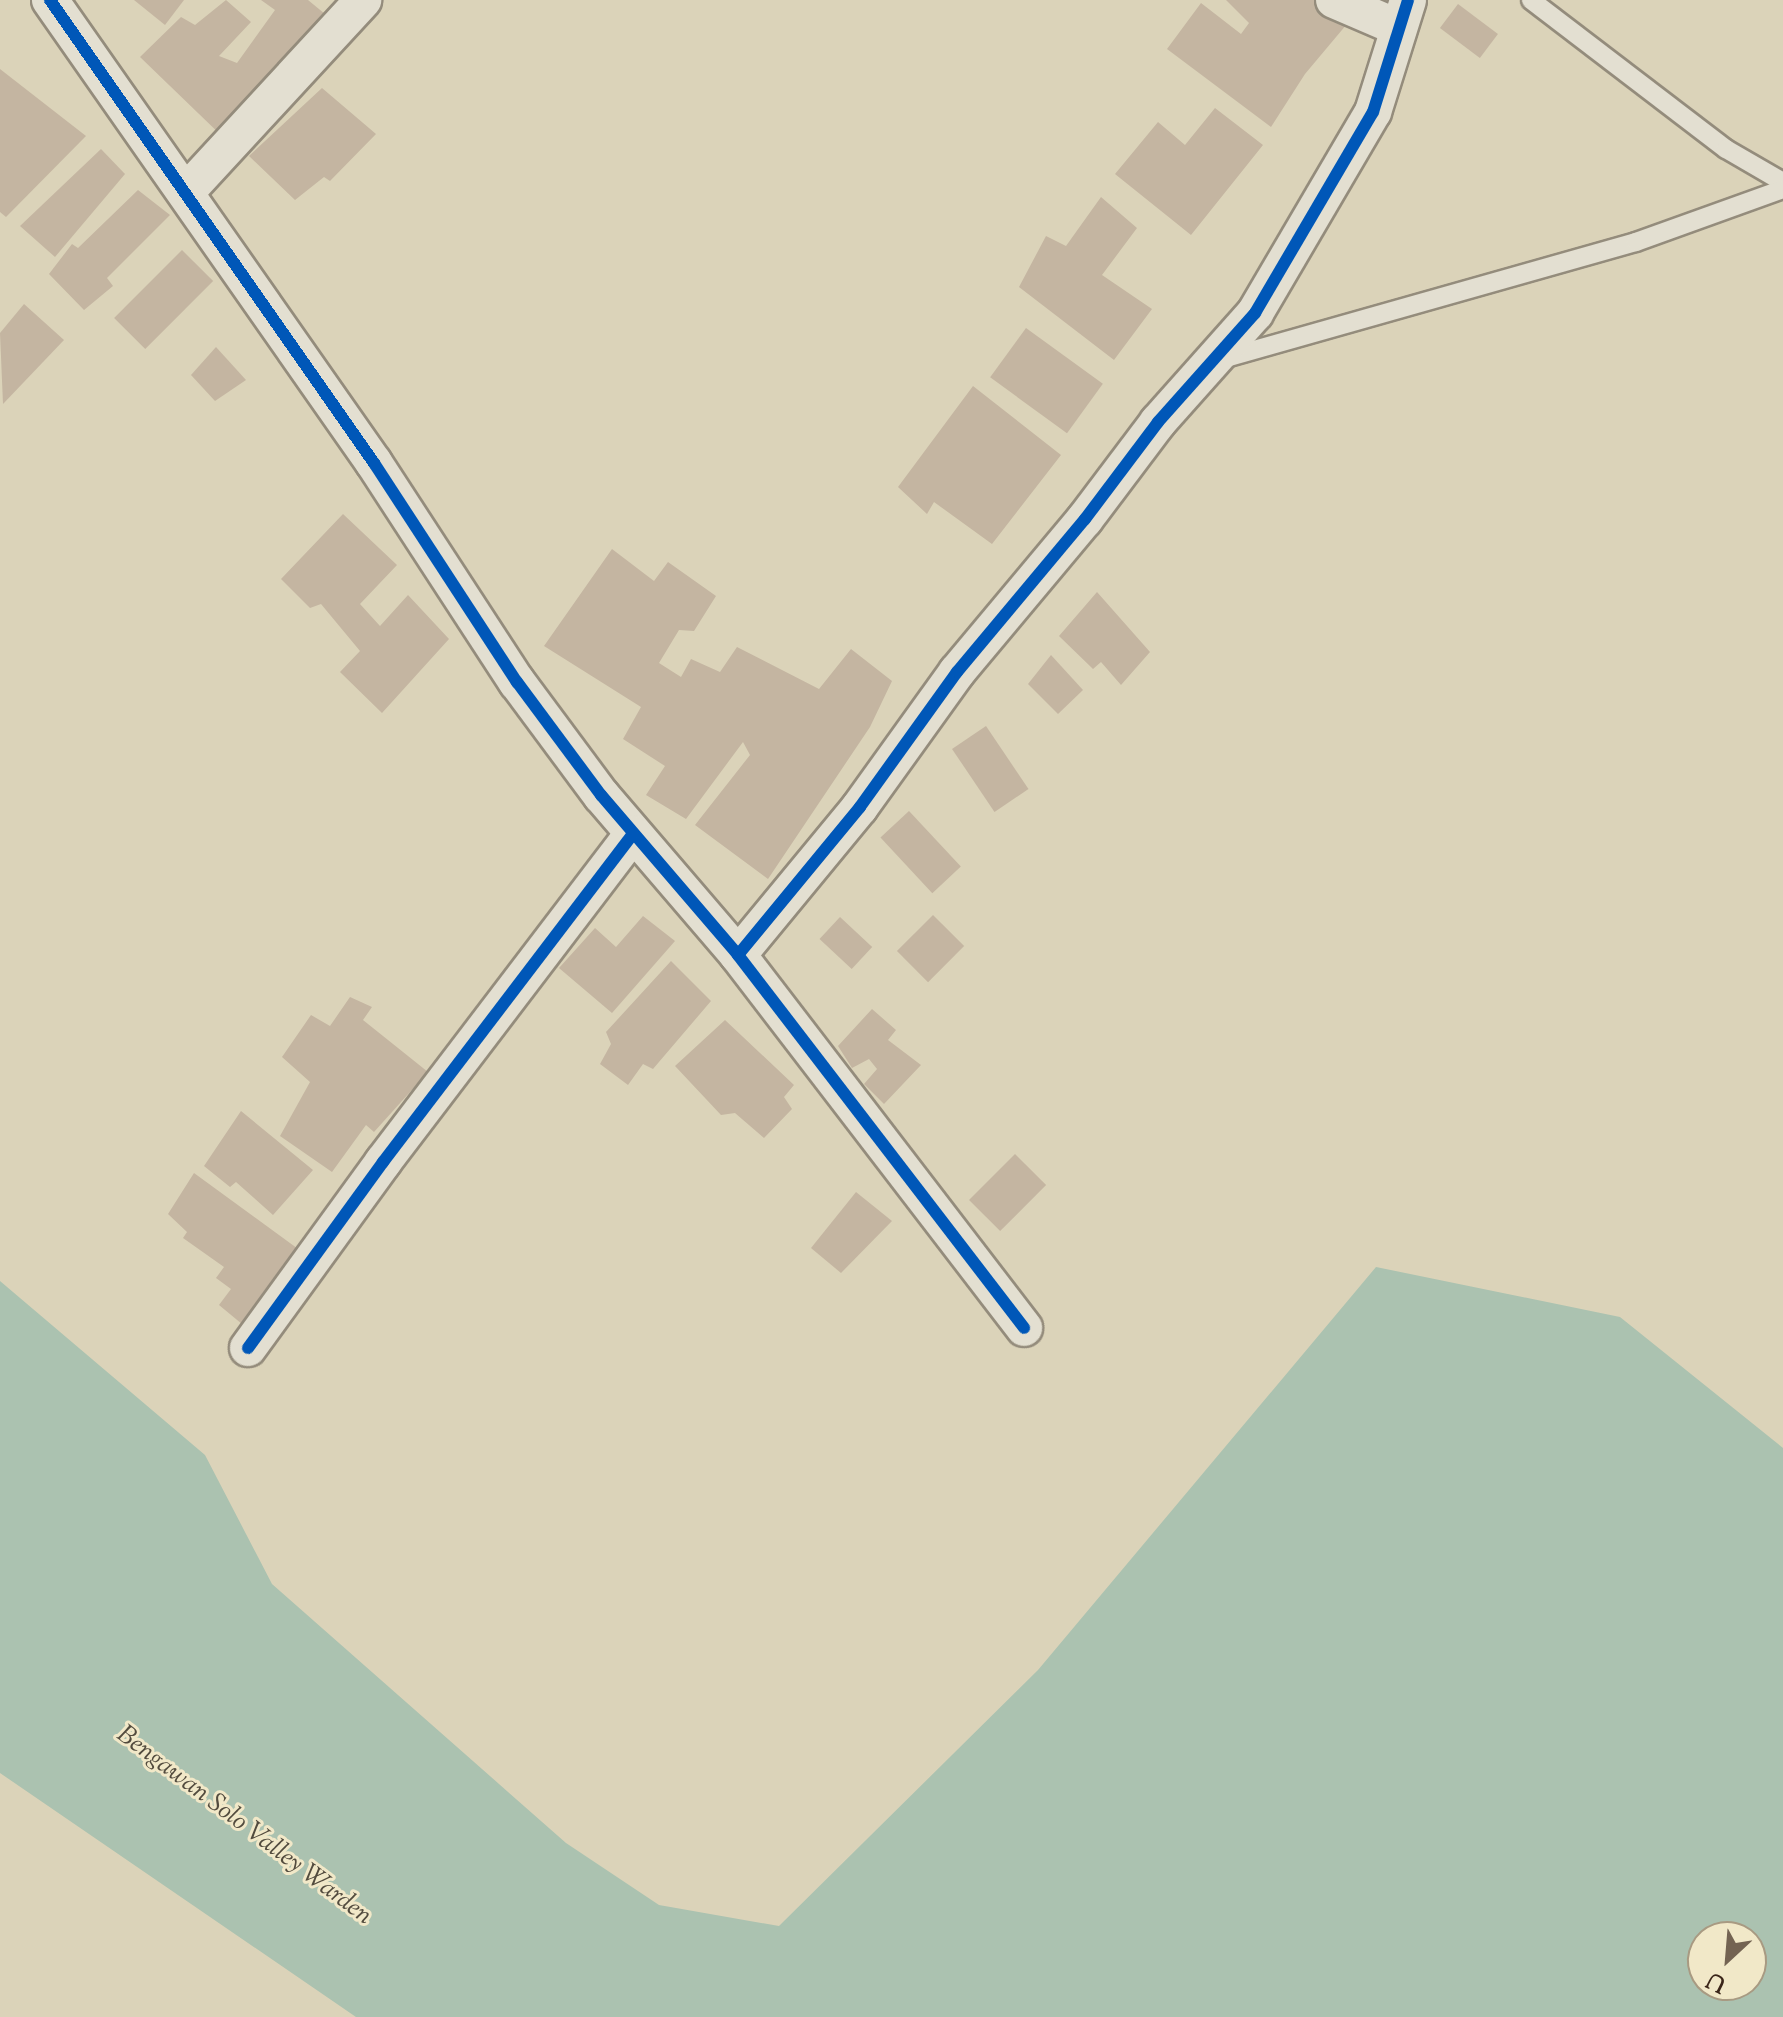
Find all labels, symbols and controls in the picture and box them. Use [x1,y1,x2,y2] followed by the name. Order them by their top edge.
[110,1720,378,1932] water label: Bengawan Solo Valley Warden
[1687,1921,1767,2001] north arrow
[1702,1962,1732,1999] text: U

